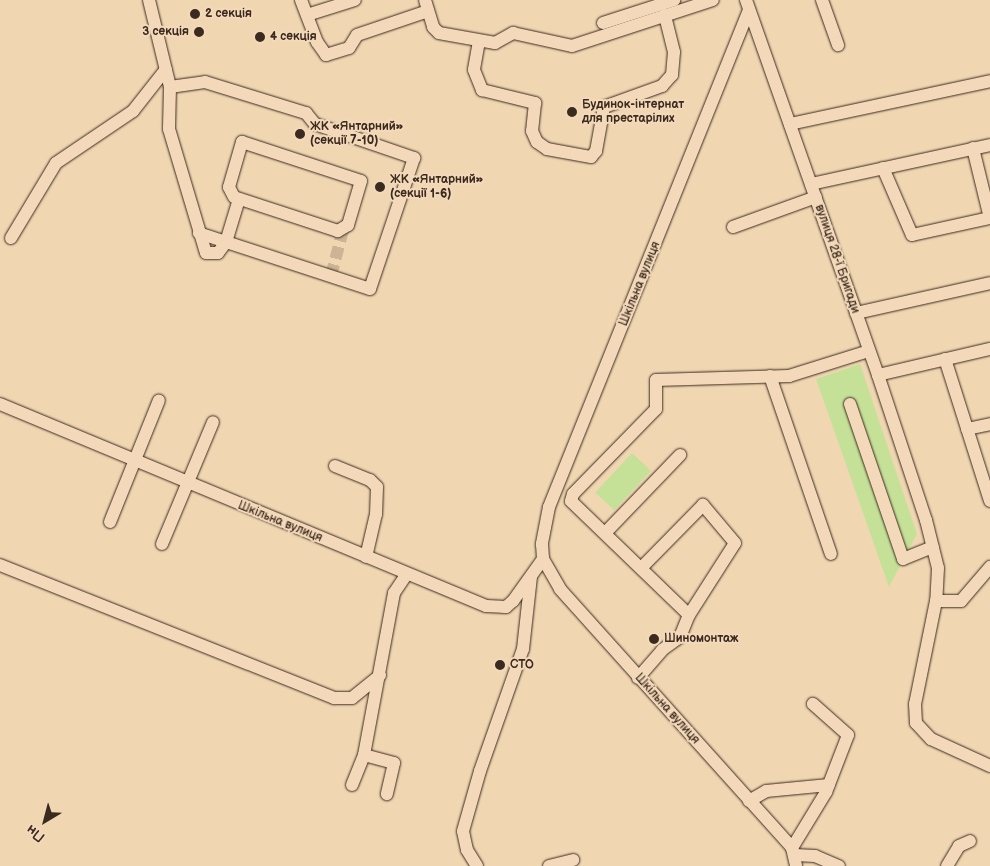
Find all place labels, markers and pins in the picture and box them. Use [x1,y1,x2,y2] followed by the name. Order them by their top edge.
[205,7,252,21] place label: 2 секція
[189,8,201,20] marker: 2 секція
[142,25,189,39] place label: 3 секція
[193,26,205,38] marker: 3 секція
[270,30,317,44] place label: 4 секція
[254,31,266,43] marker: 4 секція
[582,98,684,126] place label: Будинок-інтернат для престарілих
[566,106,578,118] marker: Будинок-інтернат для престарілих
[310,120,403,148] place label: ЖК «Янтарний» (секції 7-10)
[294,128,306,140] marker: ЖК «Янтарний» (секції 7-10)
[390,173,483,201] place label: ЖК «Янтарний» (секції 1-6)
[374,181,386,193] marker: ЖК «Янтарний» (секції 1-6)
[664,632,738,646] place label: Шиномонтаж
[648,633,660,645] marker: Шиномонтаж
[510,658,534,672] place label: СТО
[494,659,506,671] marker: СТО

